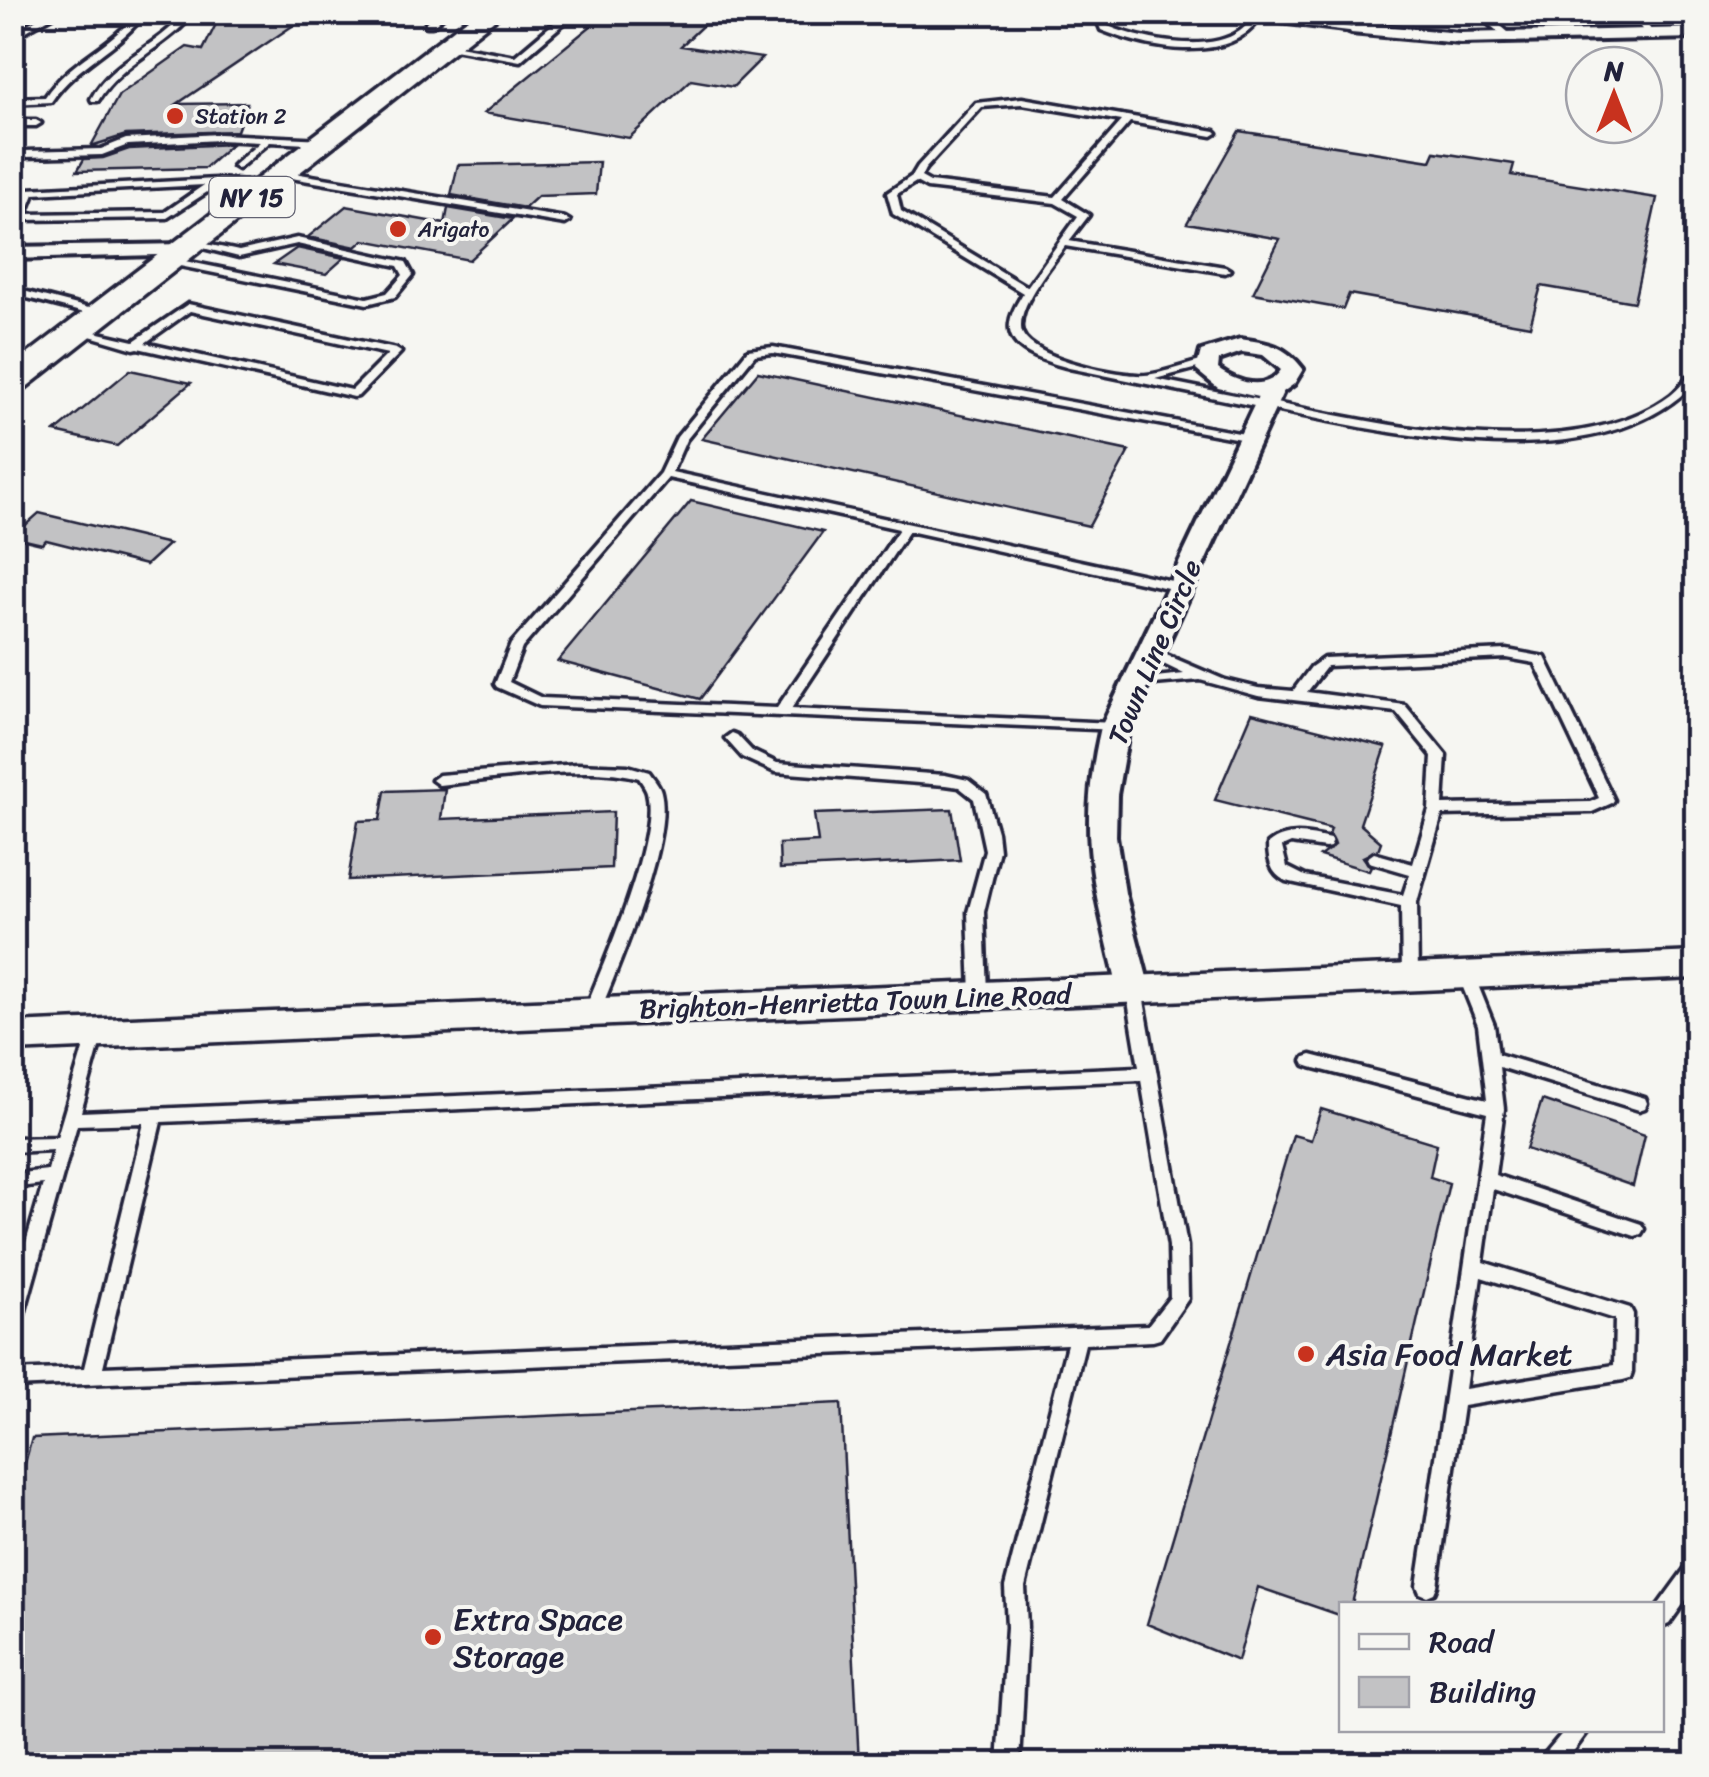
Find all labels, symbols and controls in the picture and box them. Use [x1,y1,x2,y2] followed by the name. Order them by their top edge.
[1564,45,1664,145] north arrow
[1603,46,1624,95] text: N
[195,97,287,136] place label: Station 2
[164,105,186,127] marker: Station 2
[210,177,294,217] road number: NY 15
[417,210,490,249] place label: Arigato
[387,218,409,240] marker: Arigato
[1093,552,1216,753] street label: Town Line Circle
[638,969,1074,1034] street label: Brighton-Henrietta Town Line Road
[1325,1326,1573,1383] place label: Asia Food Market
[1295,1343,1317,1365] marker: Asia Food Market
[453,1591,623,1685] place label: Extra Space Storage
[1339,1602,1664,1732] legend
[1429,1615,1496,1669] text: Road
[422,1626,444,1648] marker: Extra Space Storage
[1429,1665,1536,1719] text: Building

